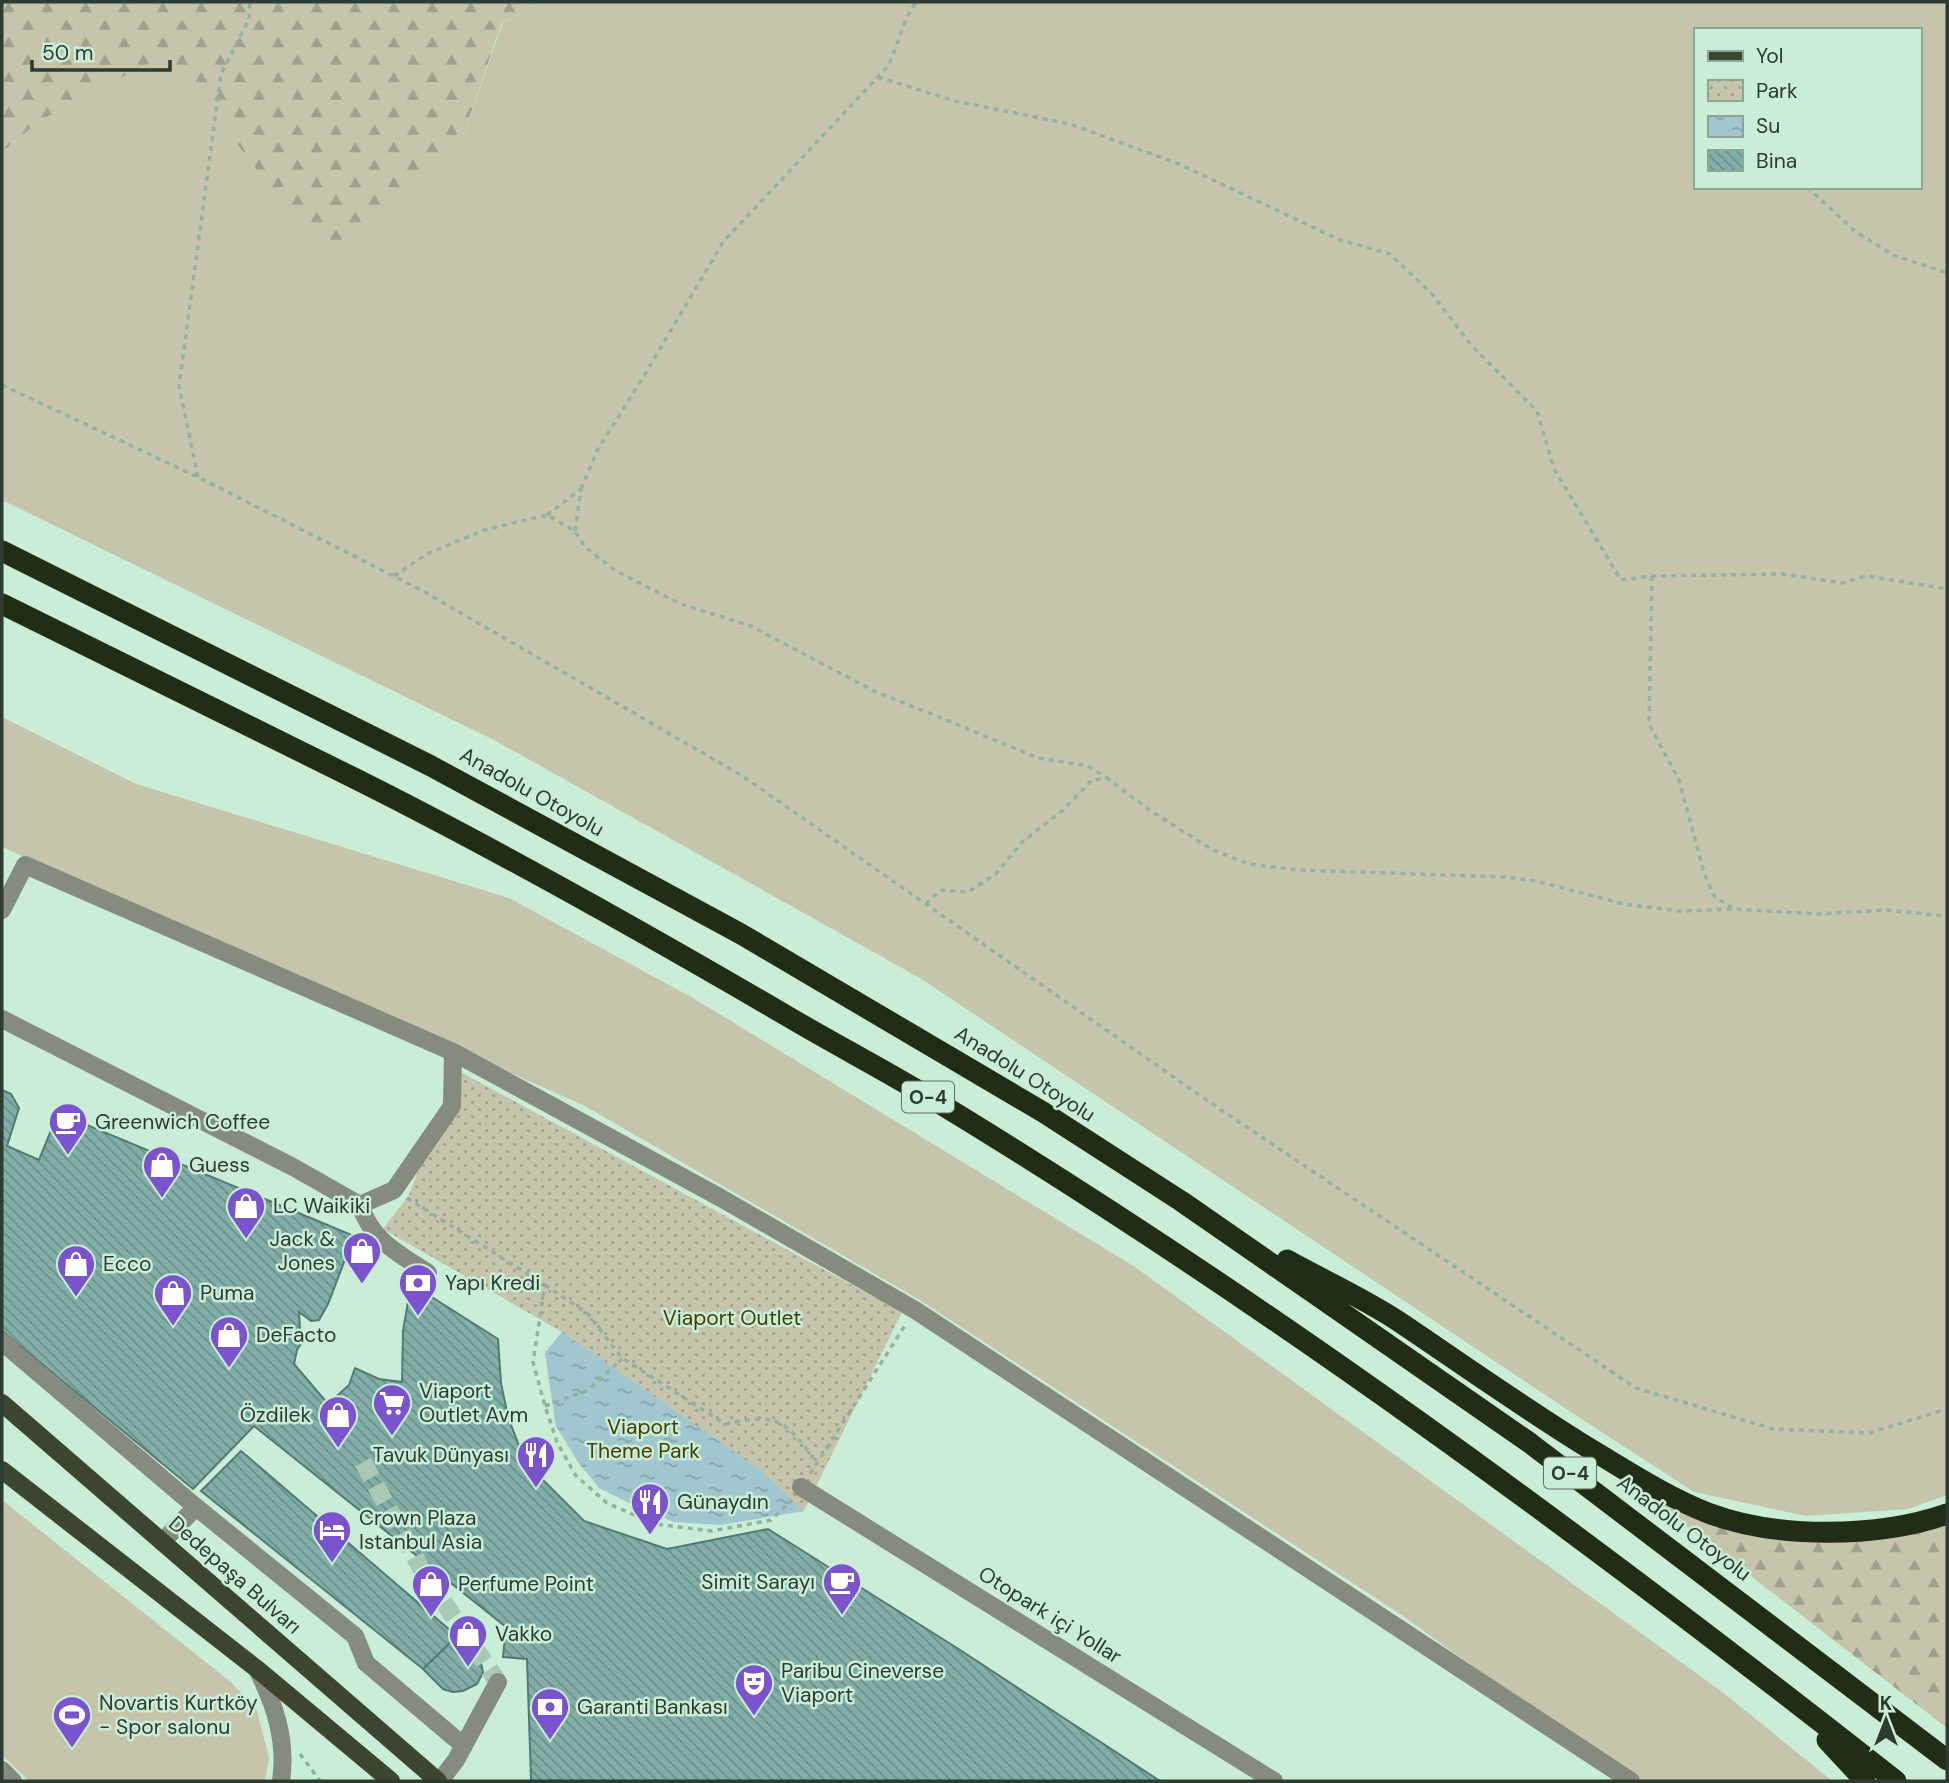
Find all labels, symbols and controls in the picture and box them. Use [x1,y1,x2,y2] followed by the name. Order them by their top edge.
[32,28,170,72] scale bar
[1694,28,1921,189] legend
[42,39,93,67] text: 50 m
[1756,42,1784,70] text: Yol
[1756,77,1798,105] text: Park
[1756,112,1780,140] text: Su
[1756,147,1797,175] text: Bina
[455,741,609,843] street label: Anadolu Otoyolu
[949,1019,1101,1129] street label: Anadolu Otoyolu
[902,1082,954,1112] road number: O-4
[47,1101,89,1156] cafe icon: Greenwich Coffee
[95,1108,270,1136] place label: Greenwich Coffee
[141,1144,183,1199] shop icon: Guess
[189,1151,250,1179] place label: Guess
[225,1185,267,1240] shop icon: LC Waikiki
[273,1192,370,1220] place label: LC Waikiki
[269,1225,335,1277] place label: Jack & Jones
[341,1230,383,1285] shop icon: Jack & Jones
[55,1243,97,1298] shop icon: Ecco
[103,1250,151,1278] place label: Ecco
[397,1262,439,1317] bank icon: Yapı Kredi
[445,1269,540,1297] place label: Yapı Kredi
[152,1272,194,1327] shop icon: Puma
[200,1279,254,1307] place label: Puma
[663,1304,801,1332] park label: Viaport Outlet
[208,1314,250,1369] shop icon: DeFacto
[256,1321,336,1349] place label: DeFacto
[419,1377,528,1429] place label: Viaport Outlet Avm
[371,1382,413,1437] supermarket icon: Viaport Outlet Avm
[317,1394,359,1449] shop icon: Özdilek
[240,1401,311,1429] place label: Özdilek
[586,1413,700,1465] park label: Viaport Theme Park
[515,1434,557,1489] restaurant icon: Tavuk Dünyası
[373,1441,509,1469] place label: Tavuk Dünyası
[1544,1457,1596,1488] road number: O-4
[1611,1468,1757,1588] street label: Anadolu Otoyolu
[629,1481,671,1536] restaurant icon: Günaydın
[677,1488,769,1516] place label: Günaydın
[359,1504,482,1556] place label: Crown Plaza Istanbul Asia
[311,1509,353,1564] hotel icon: Crown Plaza Istanbul Asia
[163,1510,307,1640] street label: Dedepaşa Bulvarı
[973,1560,1127,1670] street label: Otopark içi Yollar
[821,1561,863,1616] cafe icon: Simit Sarayı
[410,1563,452,1618] shop icon: Perfume Point
[701,1568,815,1596] place label: Simit Sarayı
[458,1570,594,1598] place label: Perfume Point
[447,1613,489,1668] shop icon: Vakko
[495,1620,552,1648] place label: Vakko
[781,1657,944,1709] place label: Paribu Cineverse Viaport
[733,1662,775,1717] theatre icon: Paribu Cineverse Viaport
[1851,1685,1921,1755] north arrow
[529,1686,571,1741] bank icon: Garanti Bankası
[99,1689,258,1741] place label: Novartis Kurtköy - Spor salonu
[1880,1691,1892,1716] text: K
[577,1693,728,1721] place label: Garanti Bankası
[51,1694,93,1749] sports icon: Novartis Kurtköy - Spor salonu

